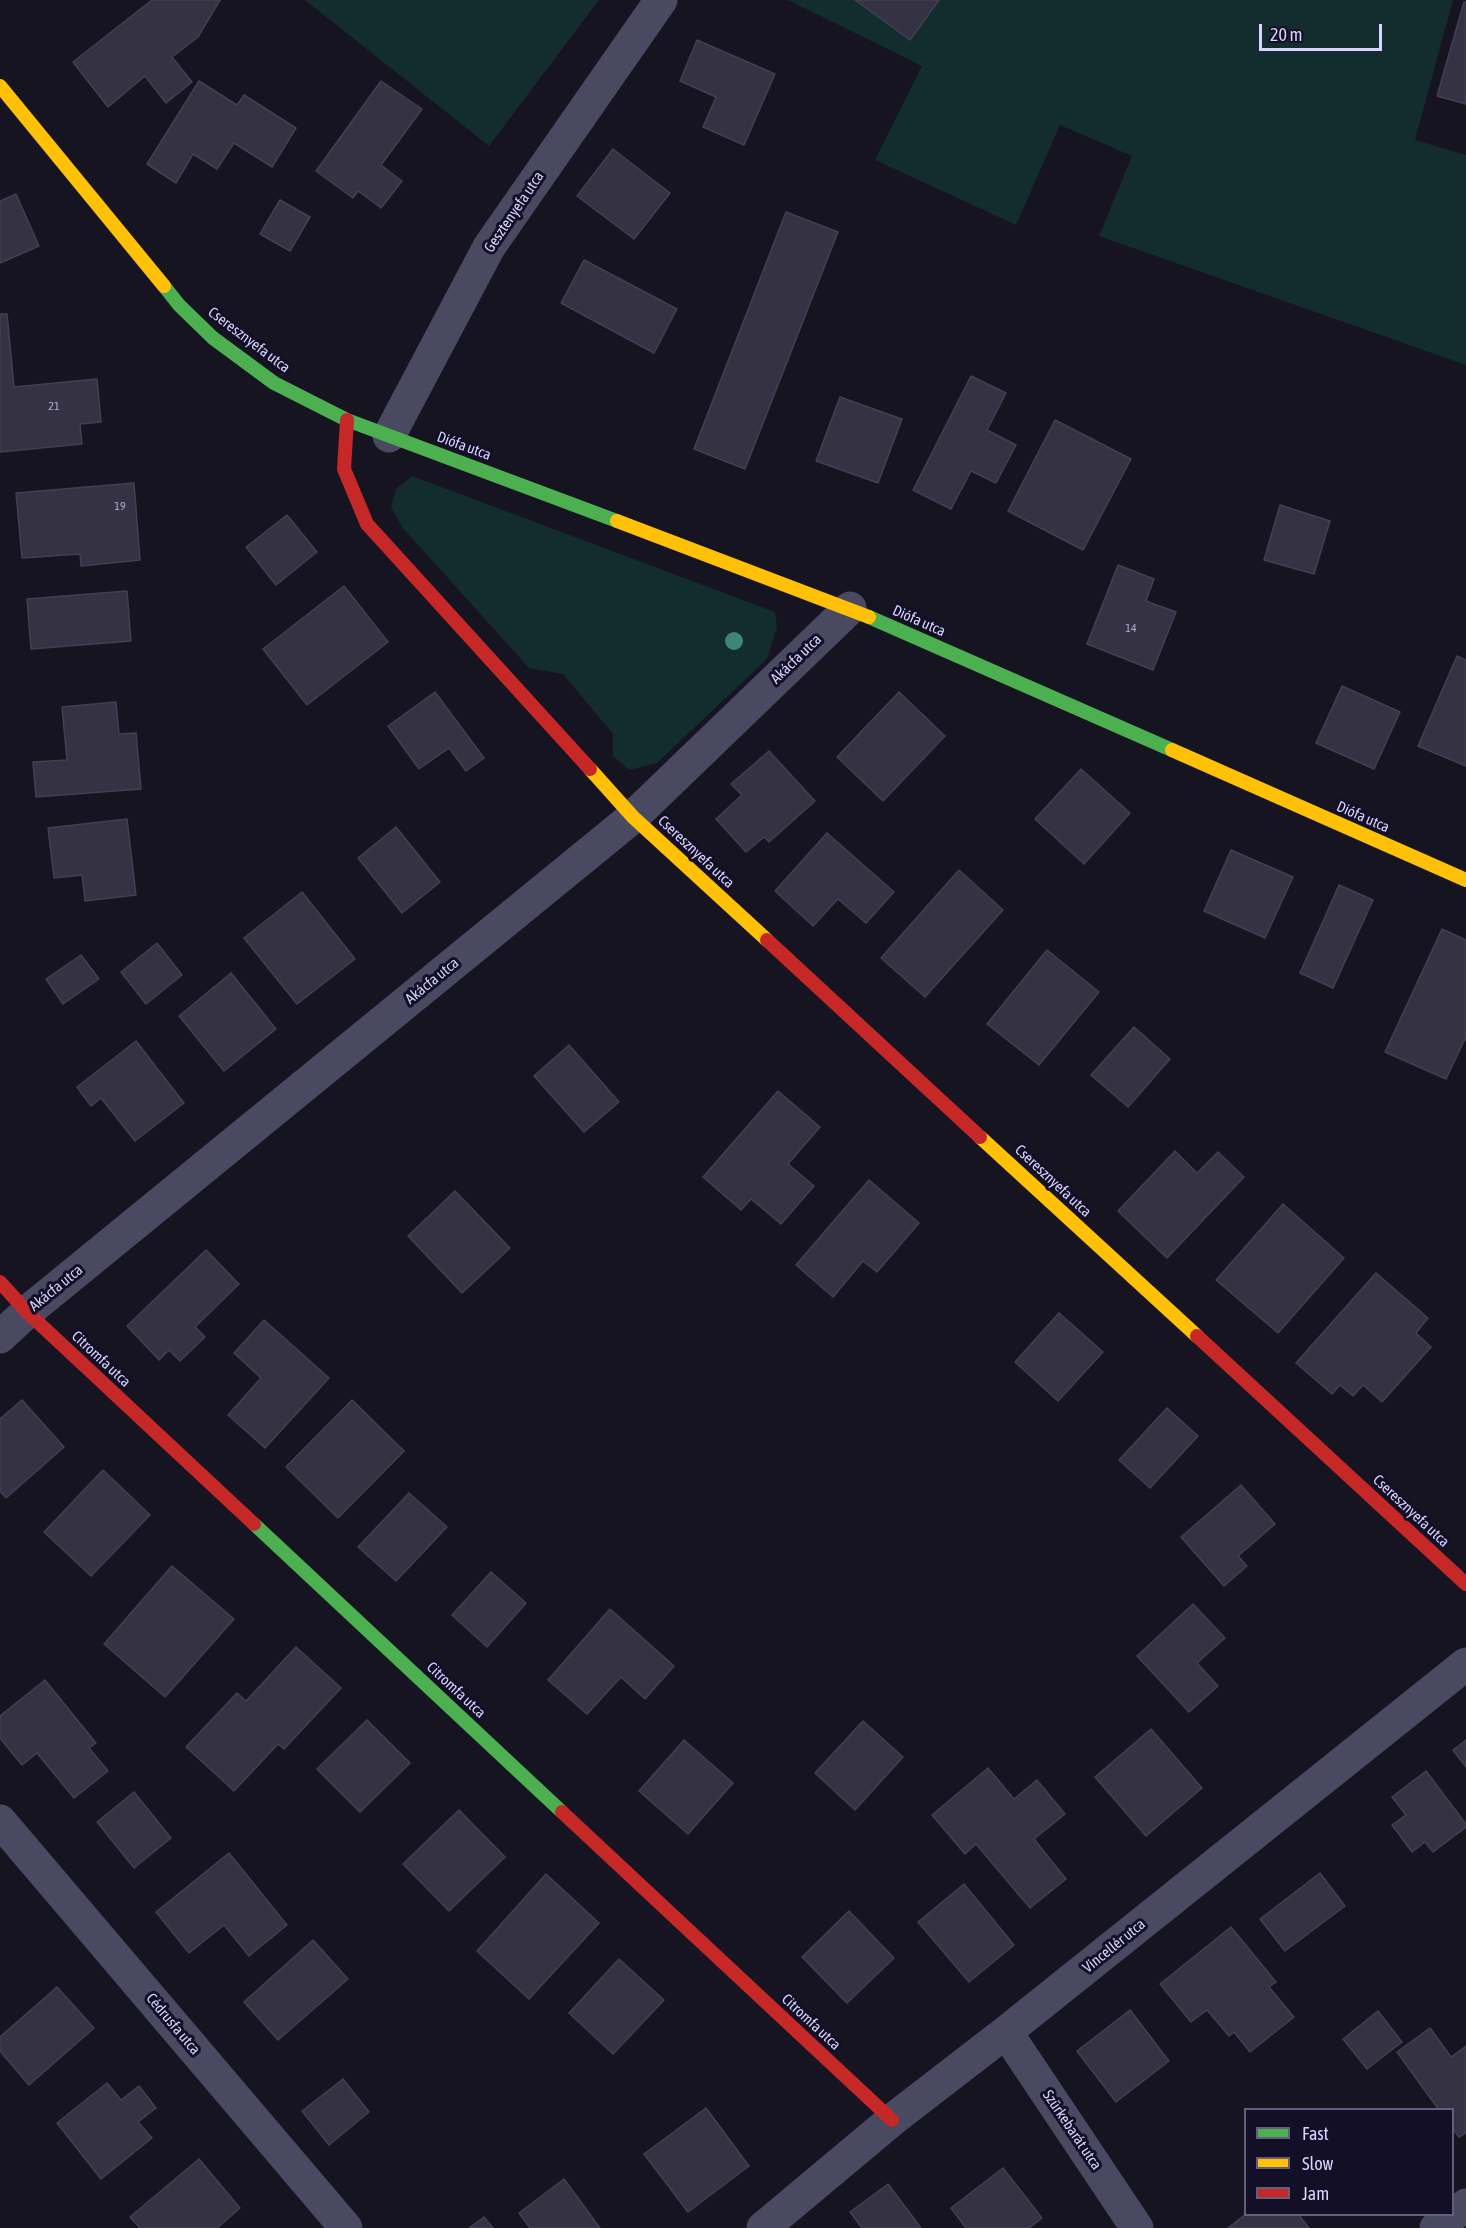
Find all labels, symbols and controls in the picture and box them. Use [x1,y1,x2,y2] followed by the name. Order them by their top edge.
[1262,12,1385,50] scale bar
[1270,24,1302,45] text: 20 m
[480,168,548,256] street label: Gesztenyefa utca
[204,303,294,377] street label: Cseresznyefa utca
[48,399,60,413] house number: 21
[435,428,493,464] street label: Diófa utca
[114,499,126,513] house number: 19
[890,601,948,641] street label: Diófa utca
[1125,621,1137,635] house number: 14
[767,630,825,688] street label: Akácfa utca
[1334,797,1392,837] street label: Diófa utca
[654,812,738,892] street label: Cseresznyefa utca
[402,954,462,1008] street label: Akácfa utca
[1011,1141,1095,1221] street label: Cseresznyefa utca
[26,1261,86,1315] street label: Akácfa utca
[68,1327,134,1391] street label: Citromfa utca
[1369,1471,1453,1551] street label: Cseresznyefa utca
[423,1658,489,1722] street label: Citromfa utca
[1079,1915,1149,1977] street label: Vincellér utca
[142,1990,204,2058] street label: Cédrusfa utca
[778,1990,844,2054] street label: Citromfa utca
[1039,2087,1105,2173] street label: Szürkebarát utca
[1244,2108,1454,2216] legend
[1302,2123,1329,2144] text: Fast
[1302,2153,1333,2174] text: Slow
[1302,2183,1329,2204] text: Jam

